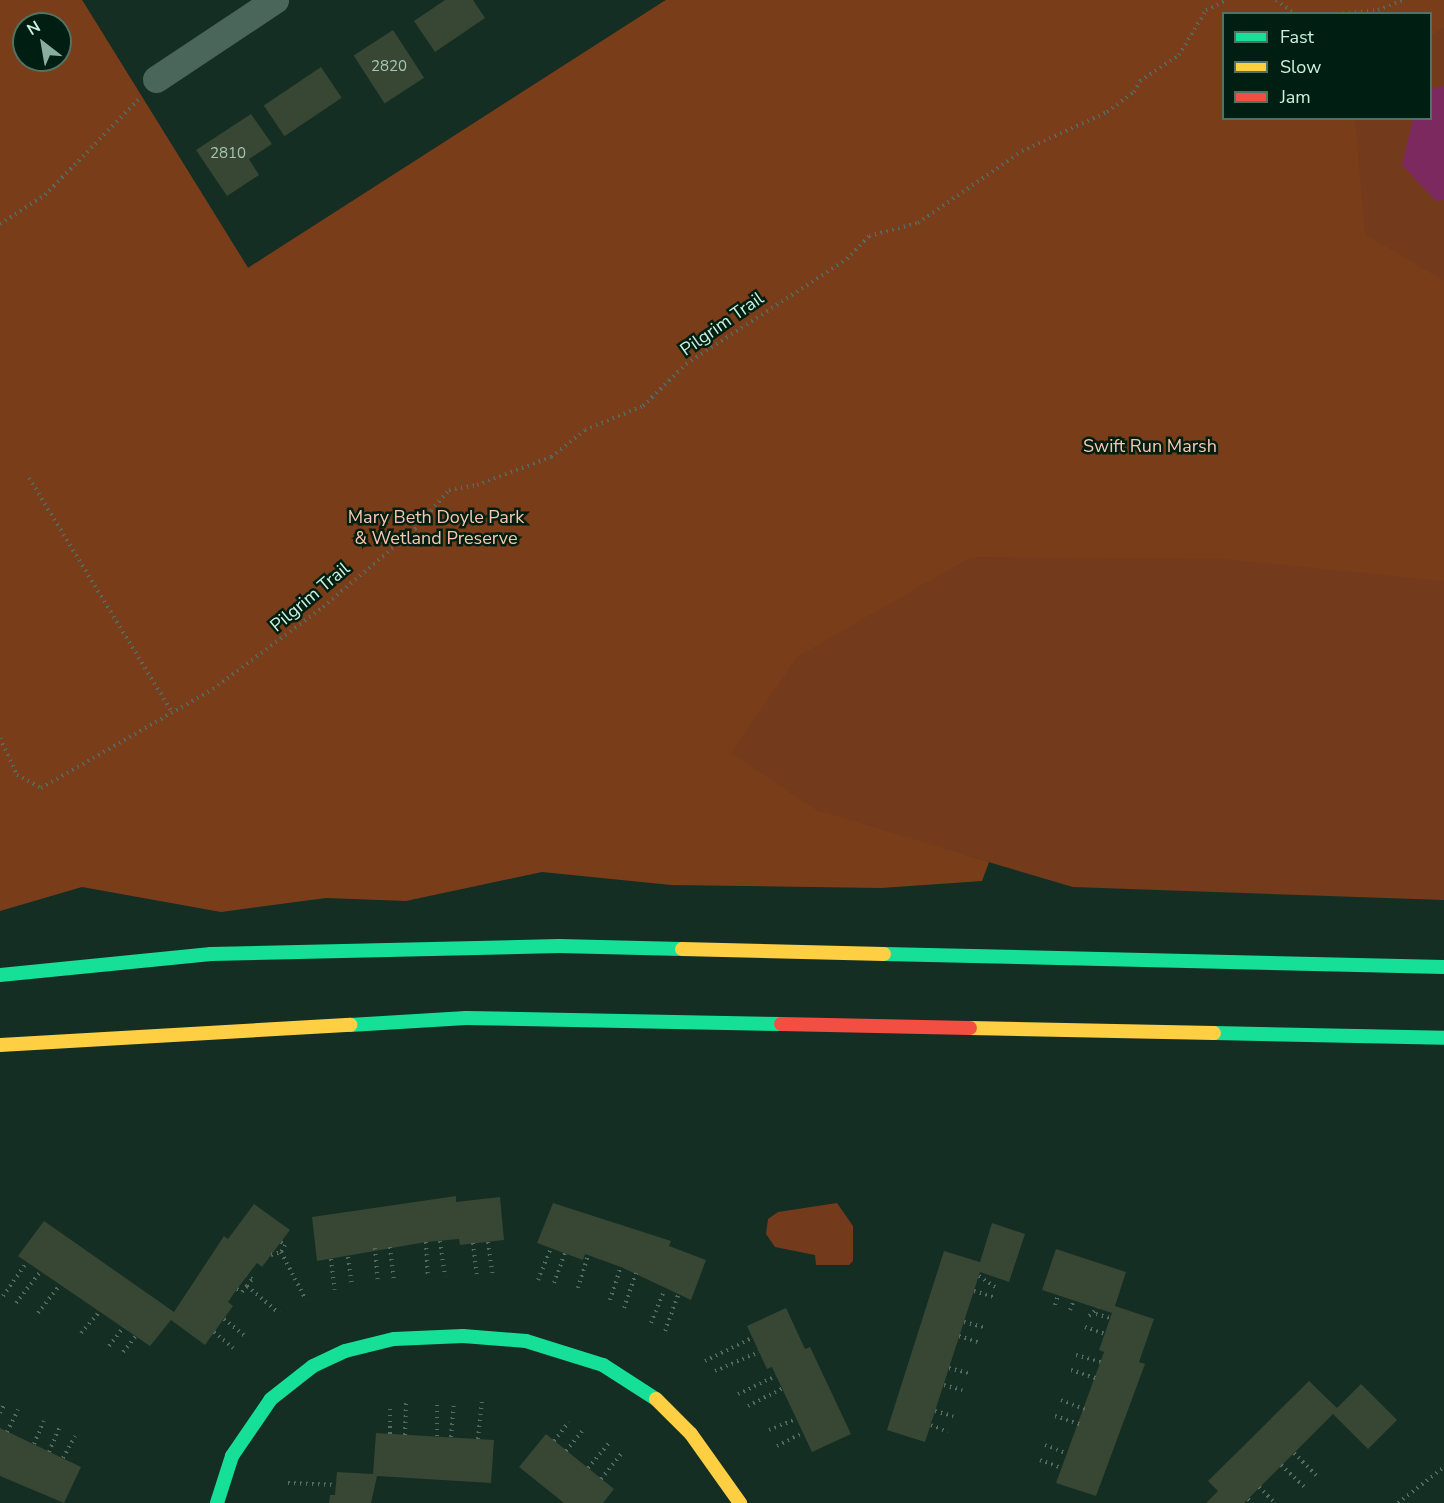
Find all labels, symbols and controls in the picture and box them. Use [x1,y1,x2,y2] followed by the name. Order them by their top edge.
[12,12,72,72] north arrow
[1222,12,1432,120] legend
[23,16,45,41] text: N
[1280,25,1314,49] text: Fast
[1280,55,1321,79] text: Slow
[371,58,407,76] house number: 2820
[1280,85,1311,109] text: Jam
[210,145,246,163] house number: 2810
[676,287,768,361] street label: Pilgrim Trail
[1083,435,1217,457] park label: Swift Run Marsh
[348,507,524,550] park label: Mary Beth Doyle Park & Wetland Preserve
[266,558,354,636] street label: Pilgrim Trail

